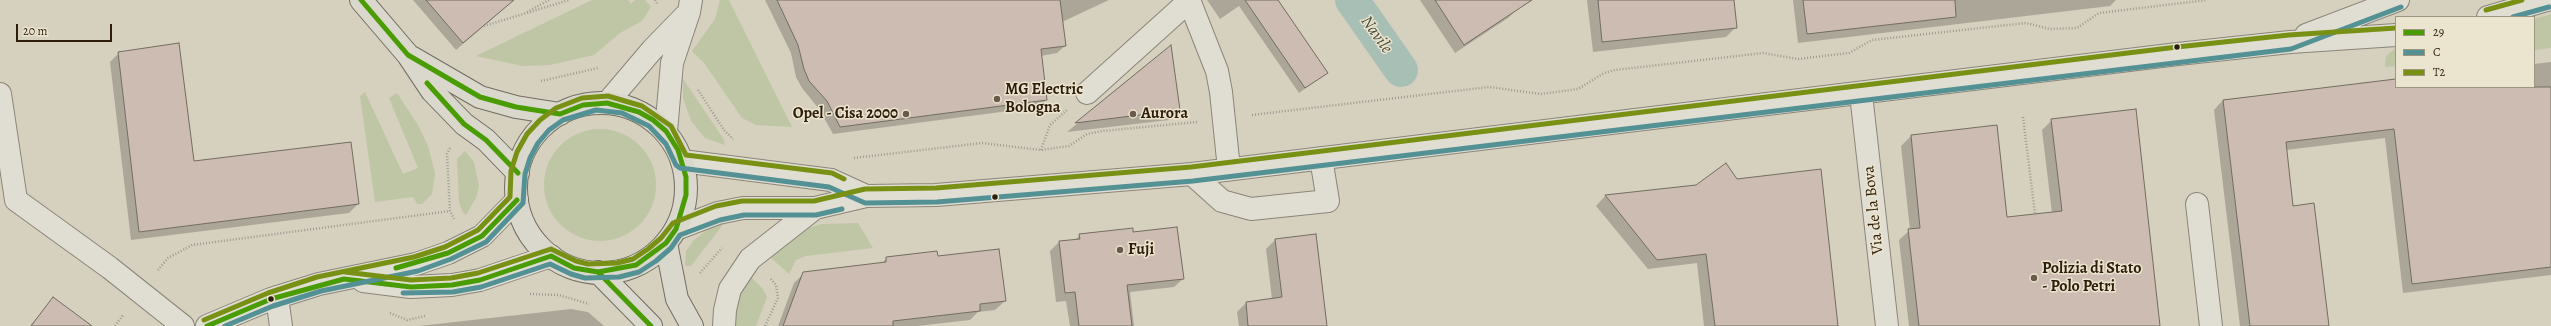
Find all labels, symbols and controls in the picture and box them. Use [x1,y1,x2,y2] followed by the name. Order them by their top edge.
[1356,12,1396,58] water label: Navile
[18,16,114,42] scale bar
[2395,16,2535,88] legend
[23,23,47,39] text: 20 m
[2433,24,2444,40] text: 29
[2172,42,2182,52] unlabelled marker
[2433,44,2441,60] text: C
[2433,64,2445,80] text: T2
[1005,80,1083,118] place label: MG Electric Bologna
[992,94,1002,104] marker: MG Electric Bologna
[793,104,898,124] place label: Opel - Cisa 2000
[1141,104,1188,124] place label: Aurora
[901,109,911,119] marker: Opel - Cisa 2000
[1128,109,1138,119] marker: Aurora
[1860,165,1888,255] street label: Via de la Bova
[990,192,1000,202] unlabelled marker
[1128,240,1154,260] place label: Fuji
[1115,245,1125,255] marker: Fuji
[2042,259,2142,297] place label: Polizia di Stato - Polo Petri
[2029,273,2039,283] marker: Polizia di Stato - Polo Petri
[266,294,276,304] unlabelled marker

